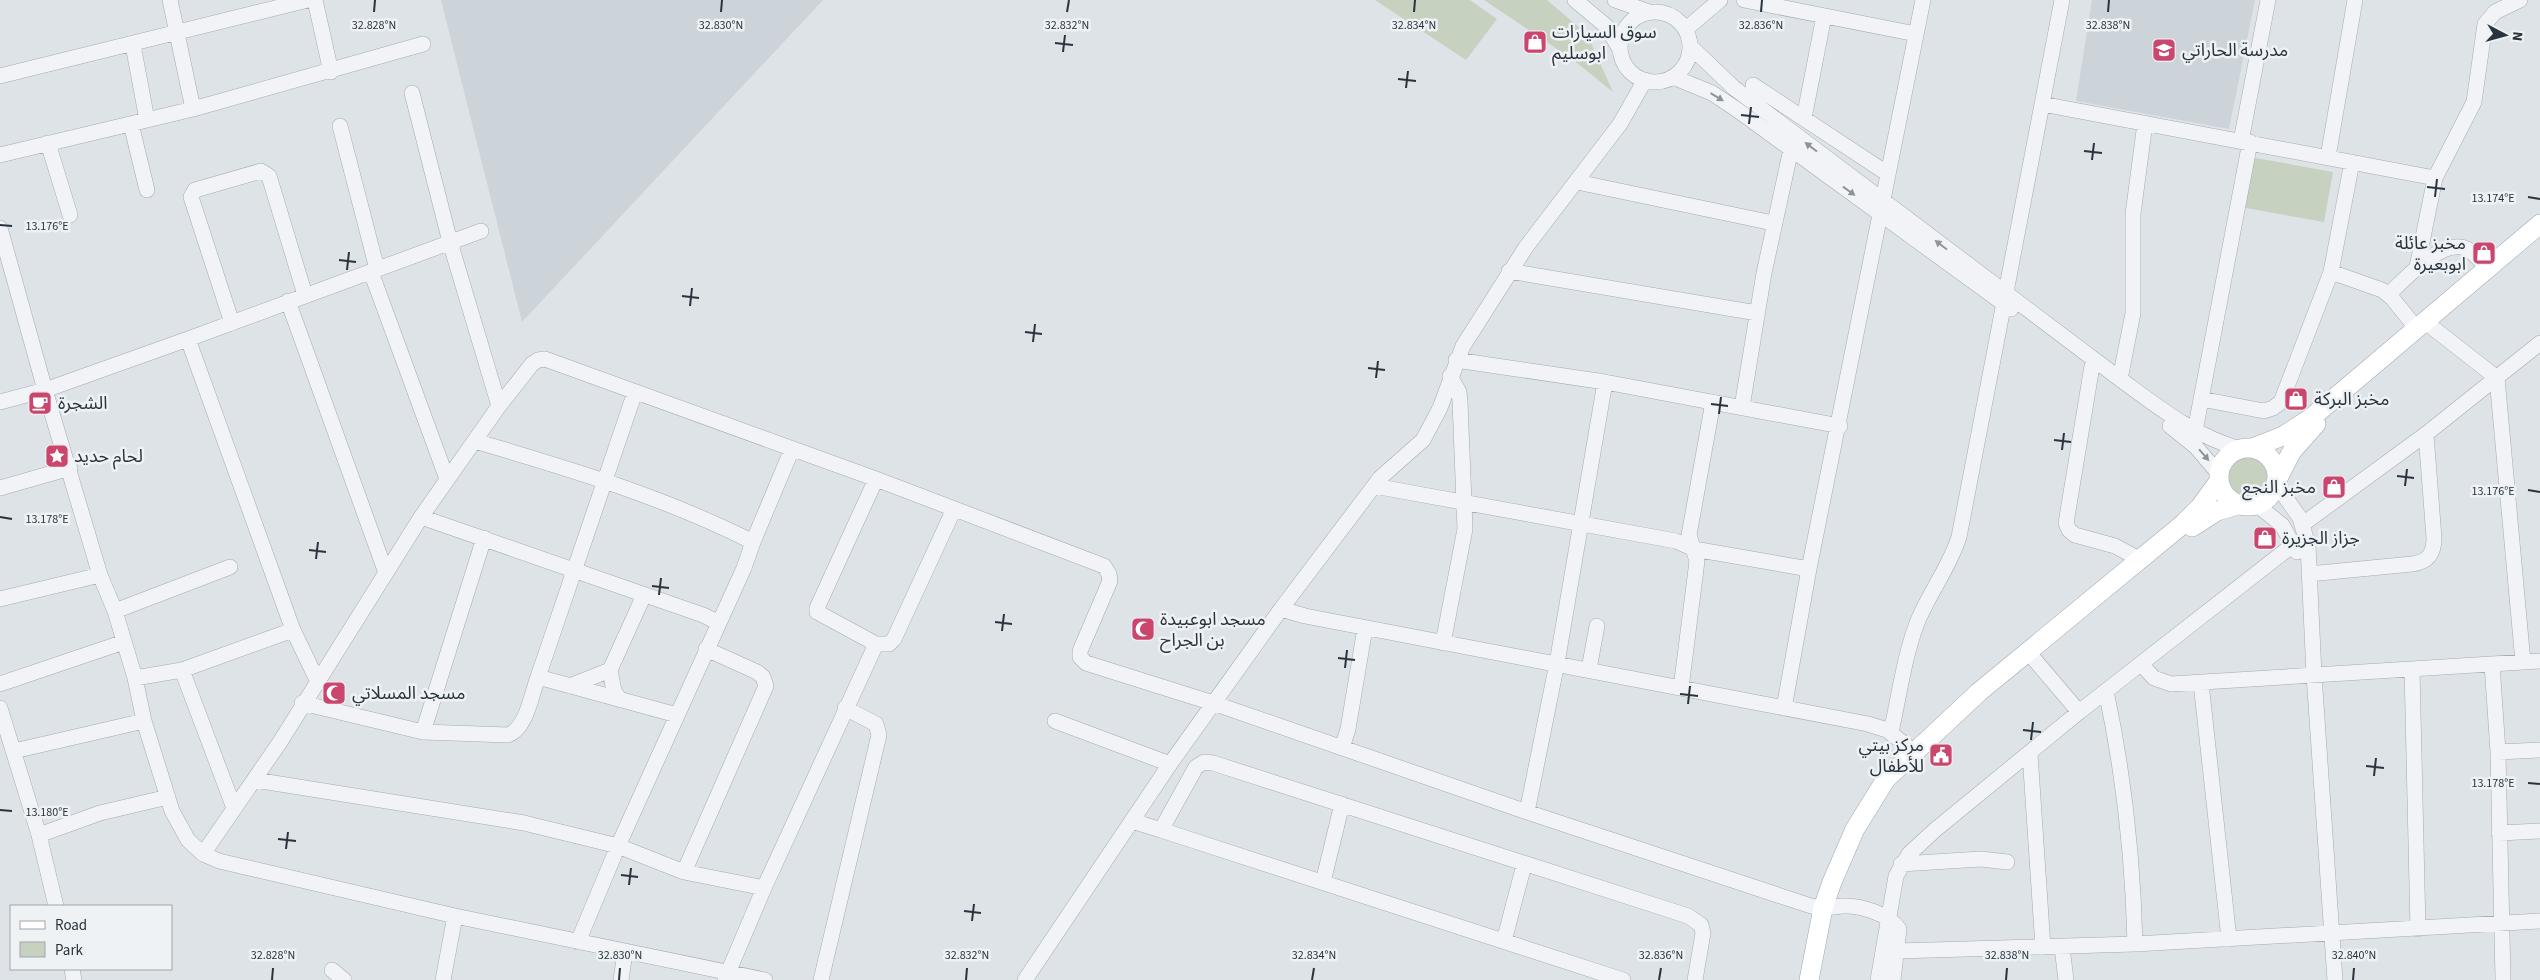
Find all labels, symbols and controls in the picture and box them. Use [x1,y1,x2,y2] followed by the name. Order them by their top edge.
[2480,10,2530,60] north arrow
[352,17,396,34] text: 32.828°N
[699,17,743,34] text: 32.830°N
[1045,17,1089,34] text: 32.832°N
[1392,17,1436,34] text: 32.834°N
[1739,17,1783,34] text: 32.836°N
[2086,17,2130,34] text: 32.838°N
[1552,20,1657,66] place label: سوق السيارات ابوسليم
[1522,29,1548,55] shop icon: سوق السيارات ابوسليم
[2507,31,2527,42] text: N
[2151,37,2177,63] school or university icon: مدرسة الحاراتي
[2182,38,2288,63] place label: مدرسة الحاراتي
[1711,92,1724,101] one-way arrow
[1804,142,1818,152] one-way arrow
[1842,186,1855,197] one-way arrow
[2471,190,2515,207] text: 13.174°E
[25,218,69,235] text: 13.176°E
[2395,231,2466,277] place label: مخبز عائلة ابوبعيرة
[1935,239,1948,250] one-way arrow
[2471,240,2497,266] shop icon: مخبز عائلة ابوبعيرة
[2283,386,2309,412] shop icon: مخبز البركة
[2314,387,2390,412] place label: مخبز البركة
[27,390,53,416] cafe icon: الشجرة
[58,391,107,416] place label: الشجرة
[44,443,70,469] place icon: لحام حديد
[74,444,143,470] place label: لحام حديد
[2198,449,2210,461] one-way arrow
[2321,474,2347,500] shop icon: مخبز النجع
[2242,475,2316,501] place label: مخبز النجع
[2471,483,2515,500] text: 13.176°E
[25,511,69,528] text: 13.178°E
[2252,525,2278,551] shop icon: جزاز الجزيرة
[2282,526,2360,551] place label: جزاز الجزيرة
[1160,607,1266,653] place label: مسجد ابوعبيدة بن الجراح
[1130,616,1156,642] mosque icon: مسجد ابوعبيدة بن الجراح
[321,680,347,706] mosque icon: مسجد المسلاتي
[352,681,465,706] place label: مسجد المسلاتي
[1858,733,1924,779] place label: مركز بيتي للأطفال
[1928,742,1954,768] public building icon: مركز بيتي للأطفال
[2471,775,2515,792] text: 13.178°E
[25,804,69,821] text: 13.180°E
[10,905,172,970] legend
[55,915,87,936] text: Road
[55,940,84,961] text: Park
[251,947,295,964] text: 32.828°N
[598,947,642,964] text: 32.830°N
[945,947,989,964] text: 32.832°N
[1292,947,1336,964] text: 32.834°N
[1639,947,1683,964] text: 32.836°N
[1985,947,2029,964] text: 32.838°N
[2332,947,2376,964] text: 32.840°N

